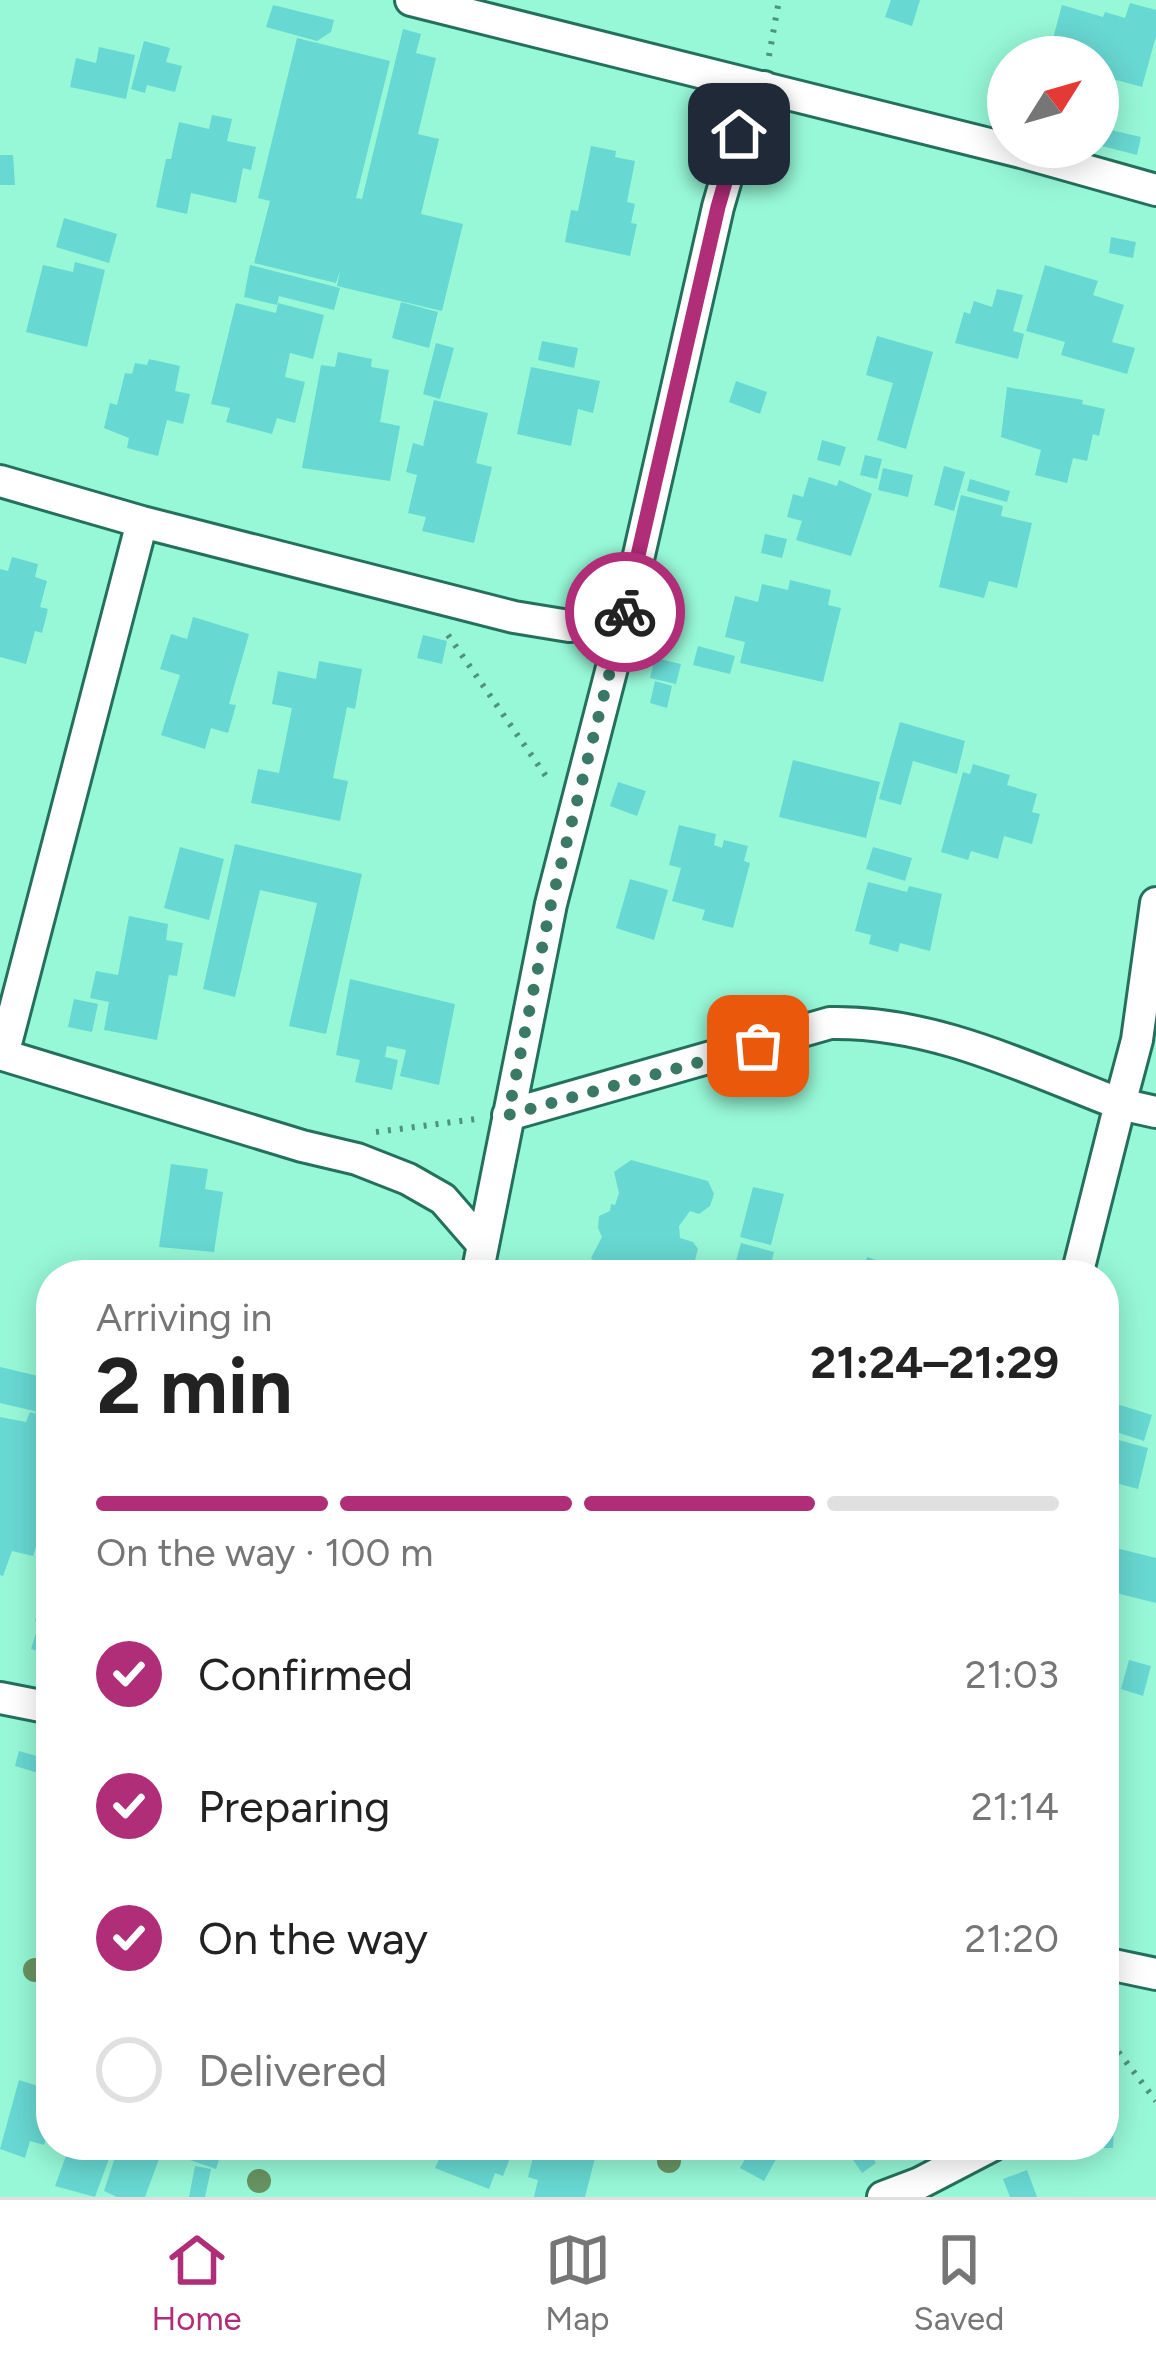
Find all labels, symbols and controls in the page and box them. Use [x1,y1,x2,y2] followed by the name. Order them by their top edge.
[987,36,1119,168] north arrow
[987,36,1119,168] map controls
[688,83,790,185] pin
[706,101,772,167] icon: home
[565,552,685,672] courier
[592,579,658,645] icon: bike
[707,995,809,1097] pin
[725,1013,791,1079] icon: bag
[96,1294,272,1341] text: Arriving in
[810,1335,1059,1389] text: 21:24–21:29
[96,1339,292,1433] text: 2 min
[96,1529,433,1576] text: On the way · 100 m
[96,1641,162,1707] icon: check
[198,1647,413,1701] text: Confirmed
[965,1651,1059,1698] text: 21:03
[96,1773,162,1839] icon: check
[198,1779,390,1833] text: Preparing
[971,1783,1059,1830] text: 21:14
[96,1905,162,1971] icon: check
[198,1911,428,1965] text: On the way
[964,1915,1059,1962] text: 21:20
[198,2043,387,2097] text: Delivered
[151,2227,242,2338] tab: Home
[545,2227,611,2338] tab: Map
[913,2227,1004,2338] tab: Saved

